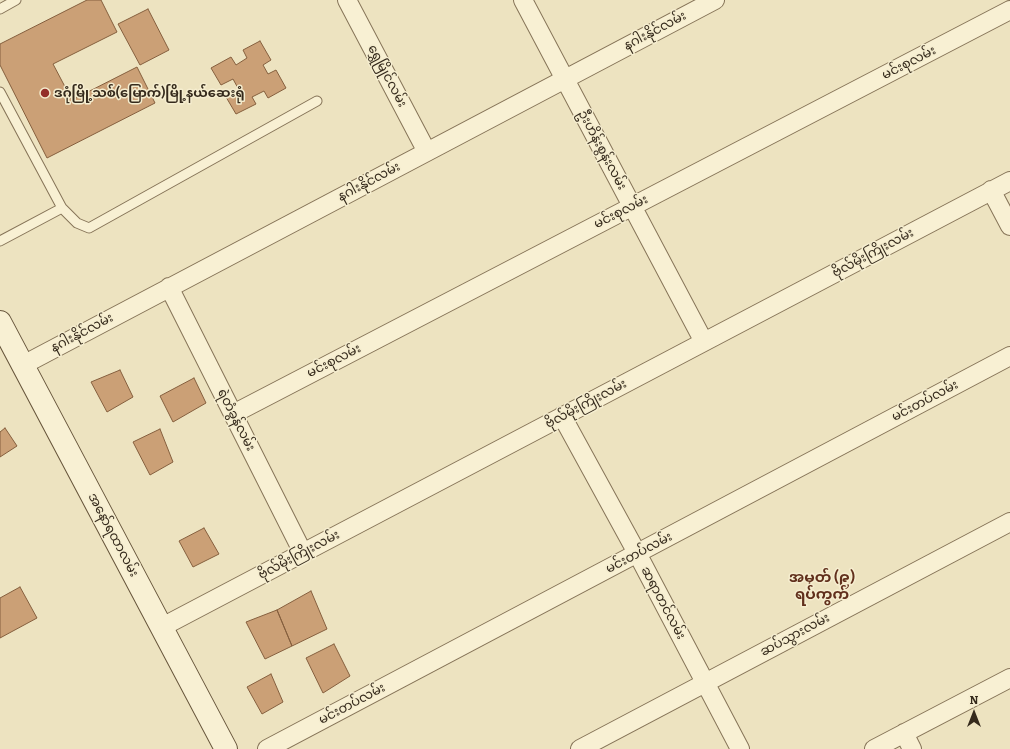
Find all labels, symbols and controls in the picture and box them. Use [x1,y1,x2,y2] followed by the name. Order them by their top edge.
[621,8,689,54] street label: နဂါးနိုင်လမ်း
[364,42,410,110] street label: ရွှေမြိုင်လမ်း
[879,43,939,83] street label: မင်းစုလမ်း
[54,85,244,101] place label: ဒဂုံမြို့သစ်(မြောက်)မြို့နယ်ဆေးရုံ
[39,87,51,99] marker: ဒဂုံမြို့သစ်(မြောက်)မြို့နယ်ဆေးရုံ
[574,107,630,193] street label: ဦးဟိန်းစွန်းလမ်း
[335,159,403,205] street label: နဂါးနိုင်လမ်း
[591,192,651,232] street label: မင်းစုလမ်း
[830,225,916,281] street label: ဗိုလ်မိုးကြိုးလမ်း
[48,310,116,356] street label: နဂါးနိုင်လမ်း
[304,341,364,381] street label: မင်းစုလမ်း
[543,376,629,432] street label: ဗိုလ်မိုးကြိုးလမ်း
[889,377,961,425] street label: မင်းတပ်လမ်း
[214,386,258,454] street label: ရဲတံခွန်လမ်း
[84,490,142,580] street label: အနော်ရထာလမ်း
[256,527,342,583] street label: ဗိုလ်မိုးကြိုးလမ်း
[603,529,675,577] street label: မင်းတပ်လမ်း
[637,564,689,642] street label: ဆရာတင်လမ်း
[789,569,855,604] district label: အမှတ် (၉) ရပ်ကွက်
[758,610,832,660] street label: ဆပ်သွားလမ်း
[316,680,388,728] street label: မင်းတပ်လမ်း
[954,693,994,733] north arrow
[970,694,978,707] text: N

